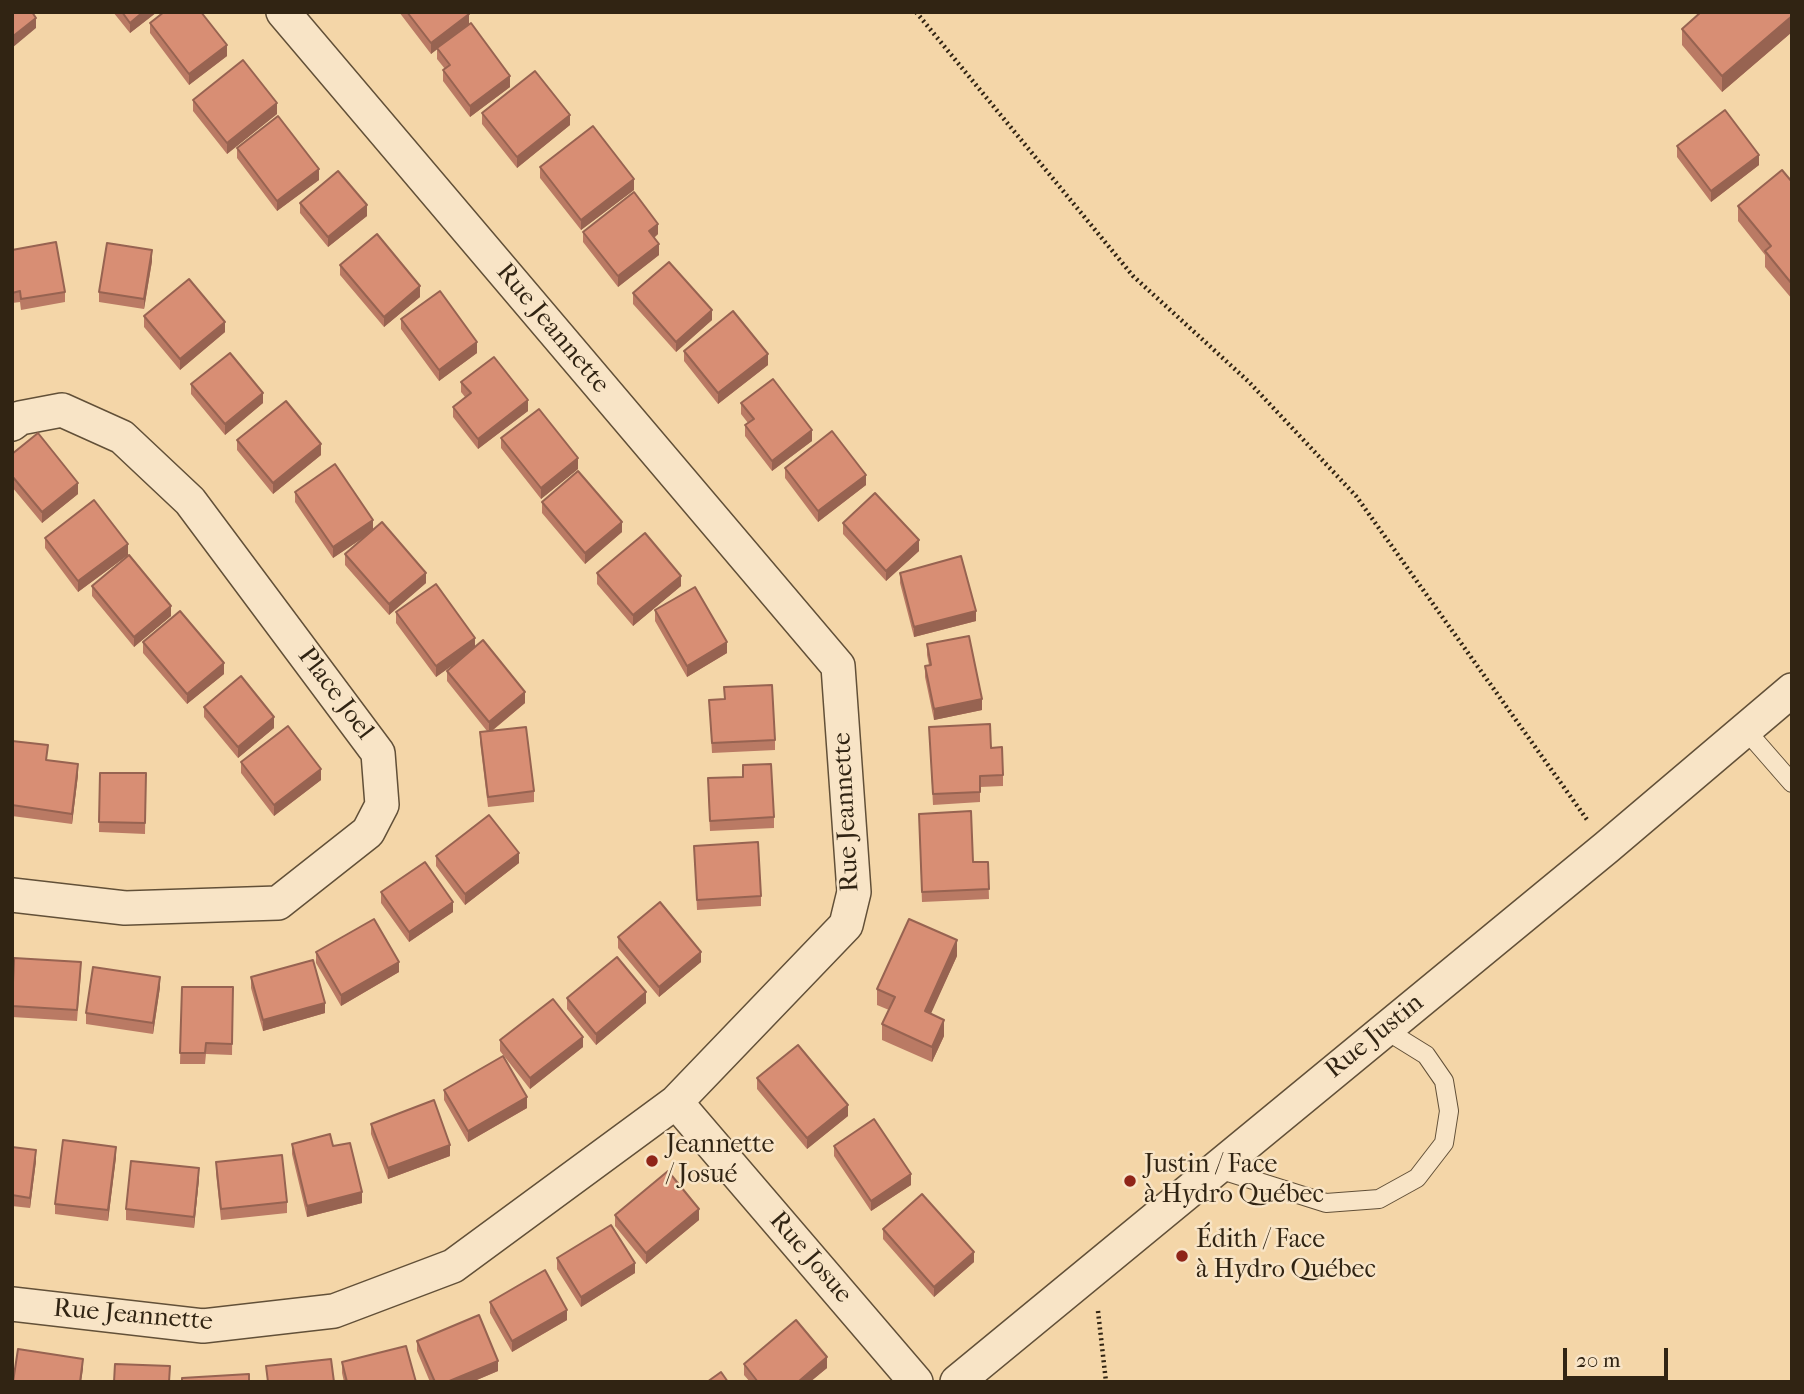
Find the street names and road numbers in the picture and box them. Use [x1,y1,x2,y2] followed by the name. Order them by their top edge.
[489,258,615,400] street label: Rue Jeannette
[290,642,380,746] street label: Place Joel
[827,731,867,893] street label: Rue Jeannette
[1320,988,1430,1086] street label: Rue Justin
[762,1206,858,1310] street label: Rue Josue
[52,1293,214,1339] street label: Rue Jeannette

